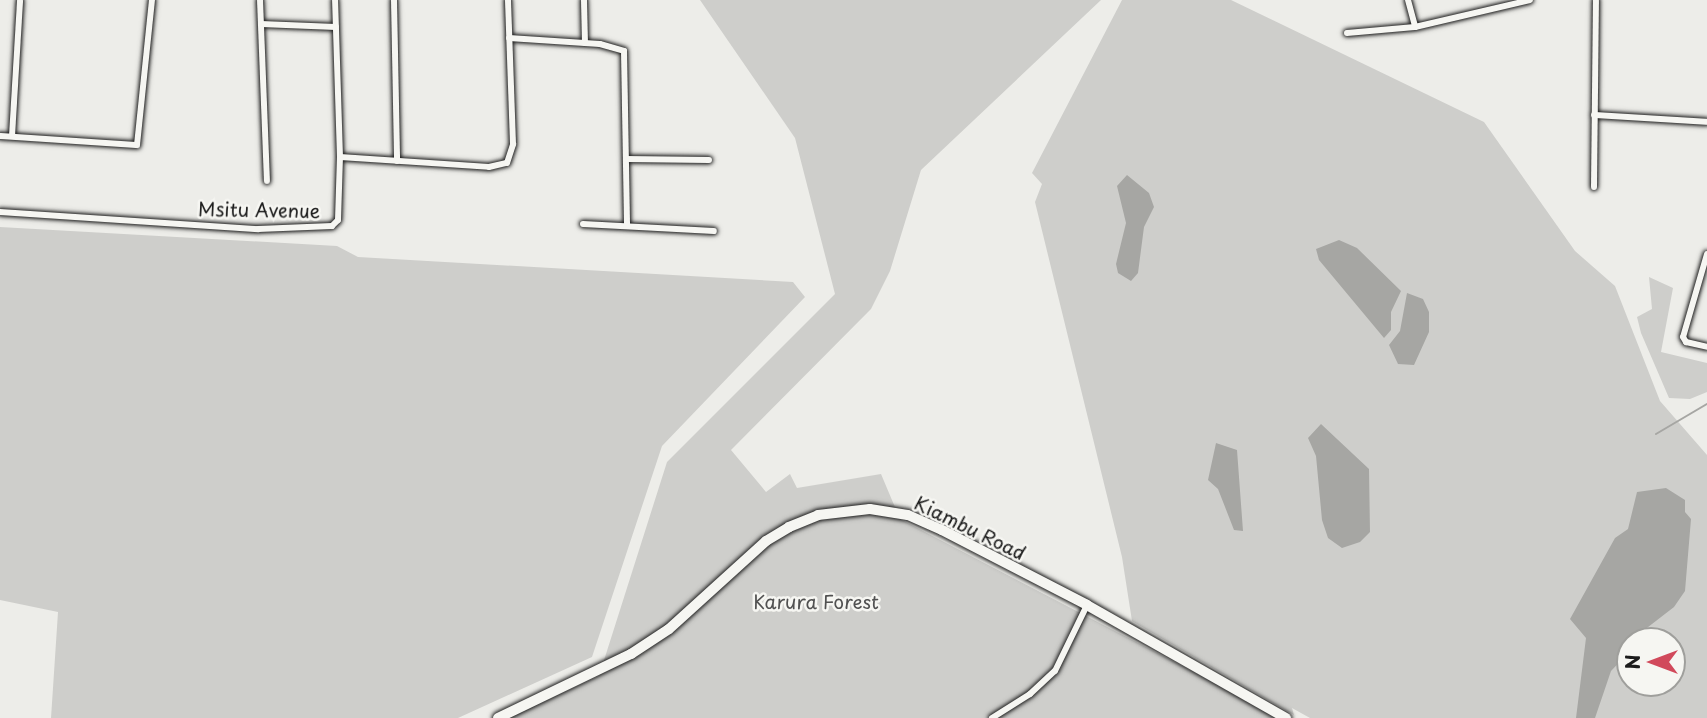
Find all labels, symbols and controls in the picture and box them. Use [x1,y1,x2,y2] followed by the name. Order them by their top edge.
[198,198,320,222] street label: Msitu Avenue
[910,491,1030,565] street label: Kiambu Road
[753,591,879,613] park label: Karura Forest
[1616,627,1686,697] north arrow
[1618,654,1646,670] text: N

